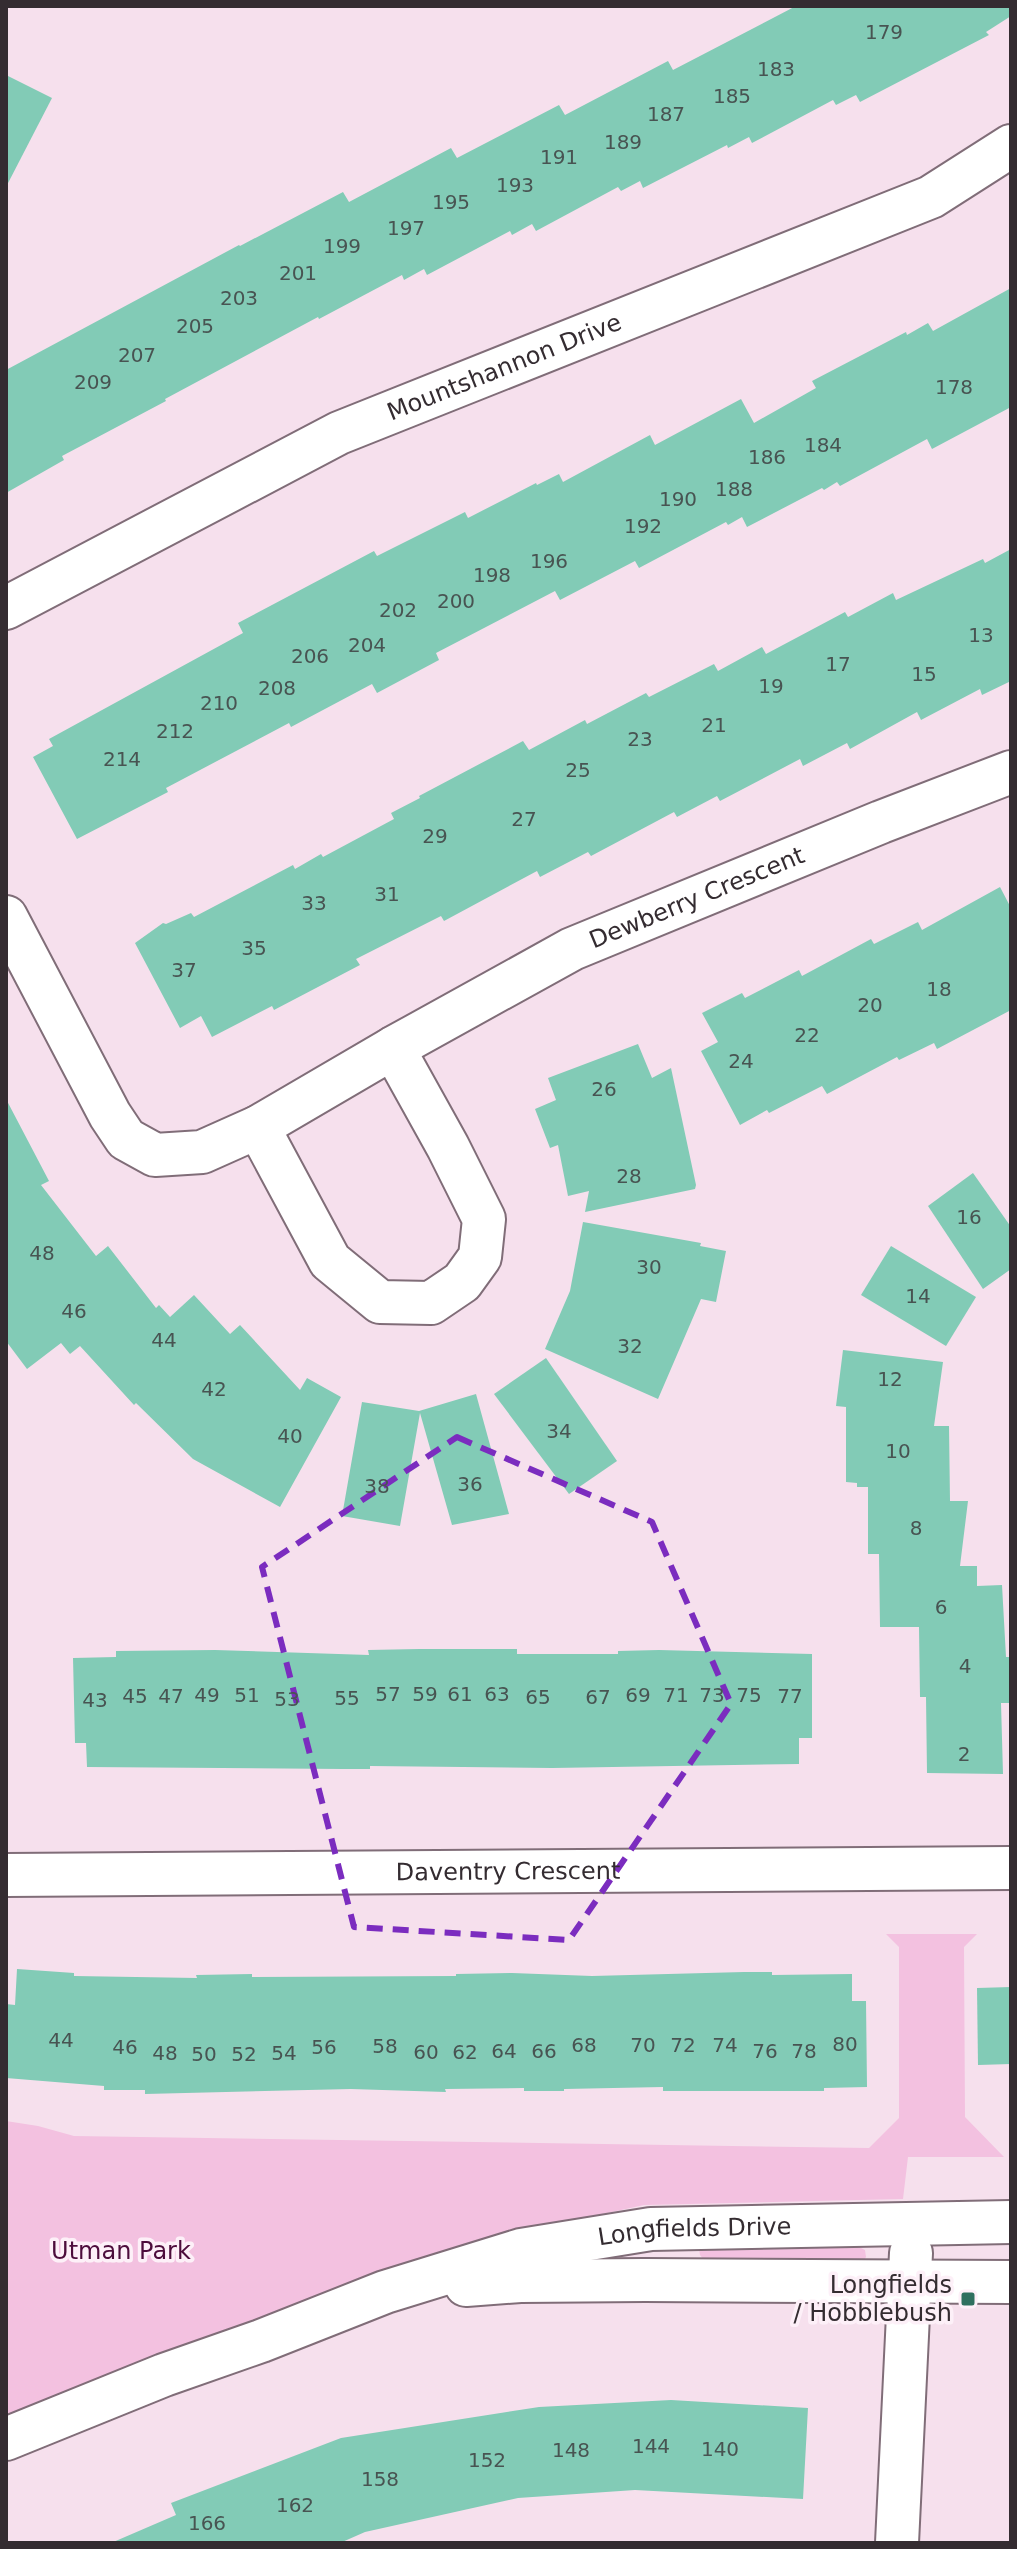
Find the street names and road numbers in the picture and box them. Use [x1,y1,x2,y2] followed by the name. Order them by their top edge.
[383,308,625,426] street label: Mountshannon Drive
[585,841,809,954] street label: Dewberry Crescent
[396,1857,620,1886] street label: Daventry Crescent
[596,2212,792,2251] street label: Longfields Drive

